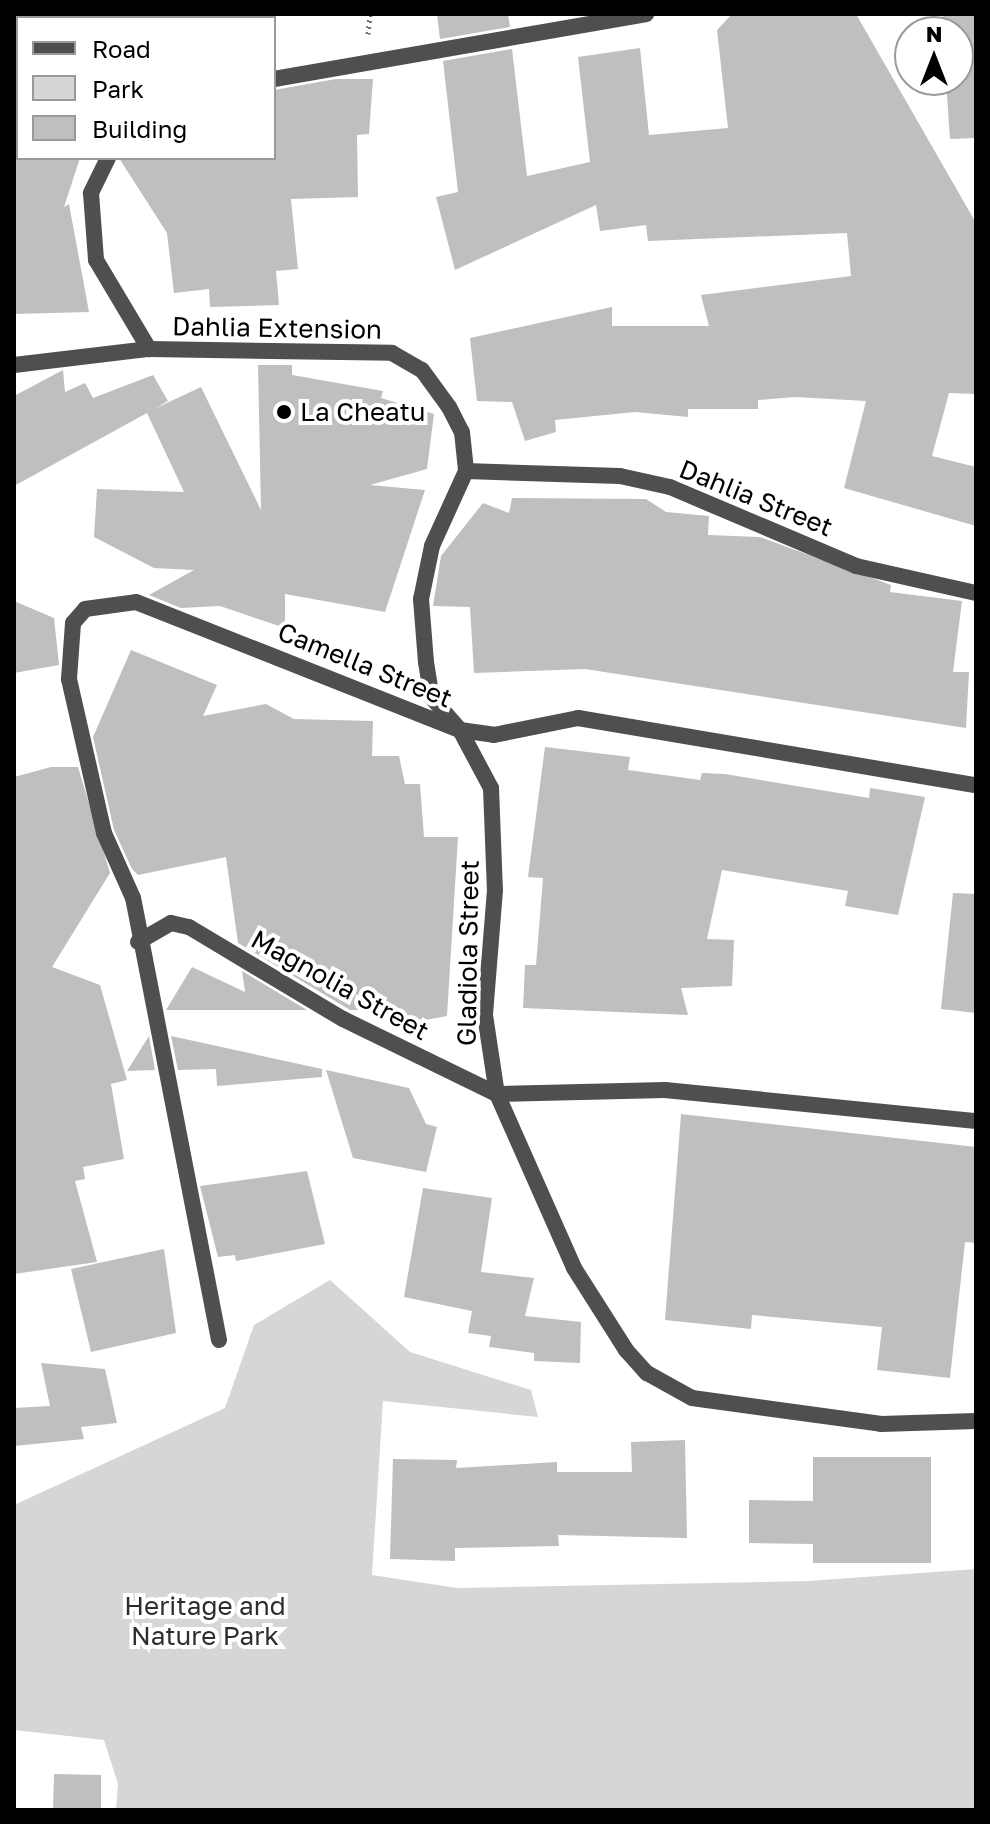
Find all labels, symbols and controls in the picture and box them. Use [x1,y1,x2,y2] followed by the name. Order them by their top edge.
[16,16,276,160] legend
[894,16,974,96] north arrow
[926,20,942,47] text: N
[92,34,151,63] text: Road
[92,74,144,103] text: Park
[92,114,187,143] text: Building
[172,311,382,345] street label: Dahlia Extension
[300,396,426,428] place label: La Cheatu
[275,403,293,421] marker: La Cheatu
[675,453,837,543] street label: Dahlia Street
[273,616,457,714] street label: Camella Street
[451,860,485,1046] street label: Gladiola Street
[246,923,434,1047] street label: Magnolia Street
[124,1590,286,1652] park label: Heritage and Nature Park

